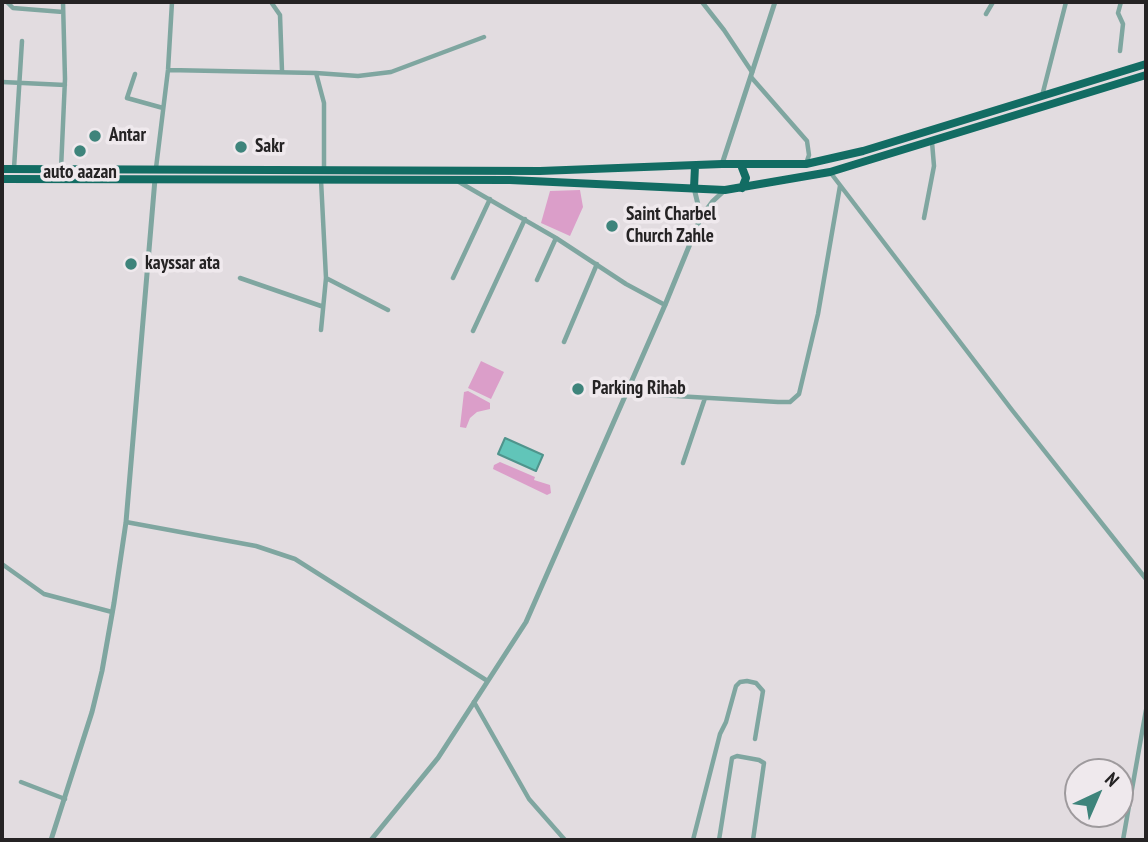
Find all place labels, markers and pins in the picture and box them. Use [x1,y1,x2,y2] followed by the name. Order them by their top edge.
[109,125,146,147] place label: Antar
[87,128,103,144] marker: Antar
[255,136,285,158] place label: Sakr
[233,139,249,155] marker: Sakr
[72,143,88,159] marker: auto aazan
[43,162,117,184] place label: auto aazan
[626,204,716,248] place label: Saint Charbel Church Zahle
[604,218,620,234] marker: Saint Charbel Church Zahle
[145,253,220,275] place label: kayssar ata
[123,256,139,272] marker: kayssar ata
[592,378,686,400] place label: Parking Rihab
[570,381,586,397] marker: Parking Rihab

